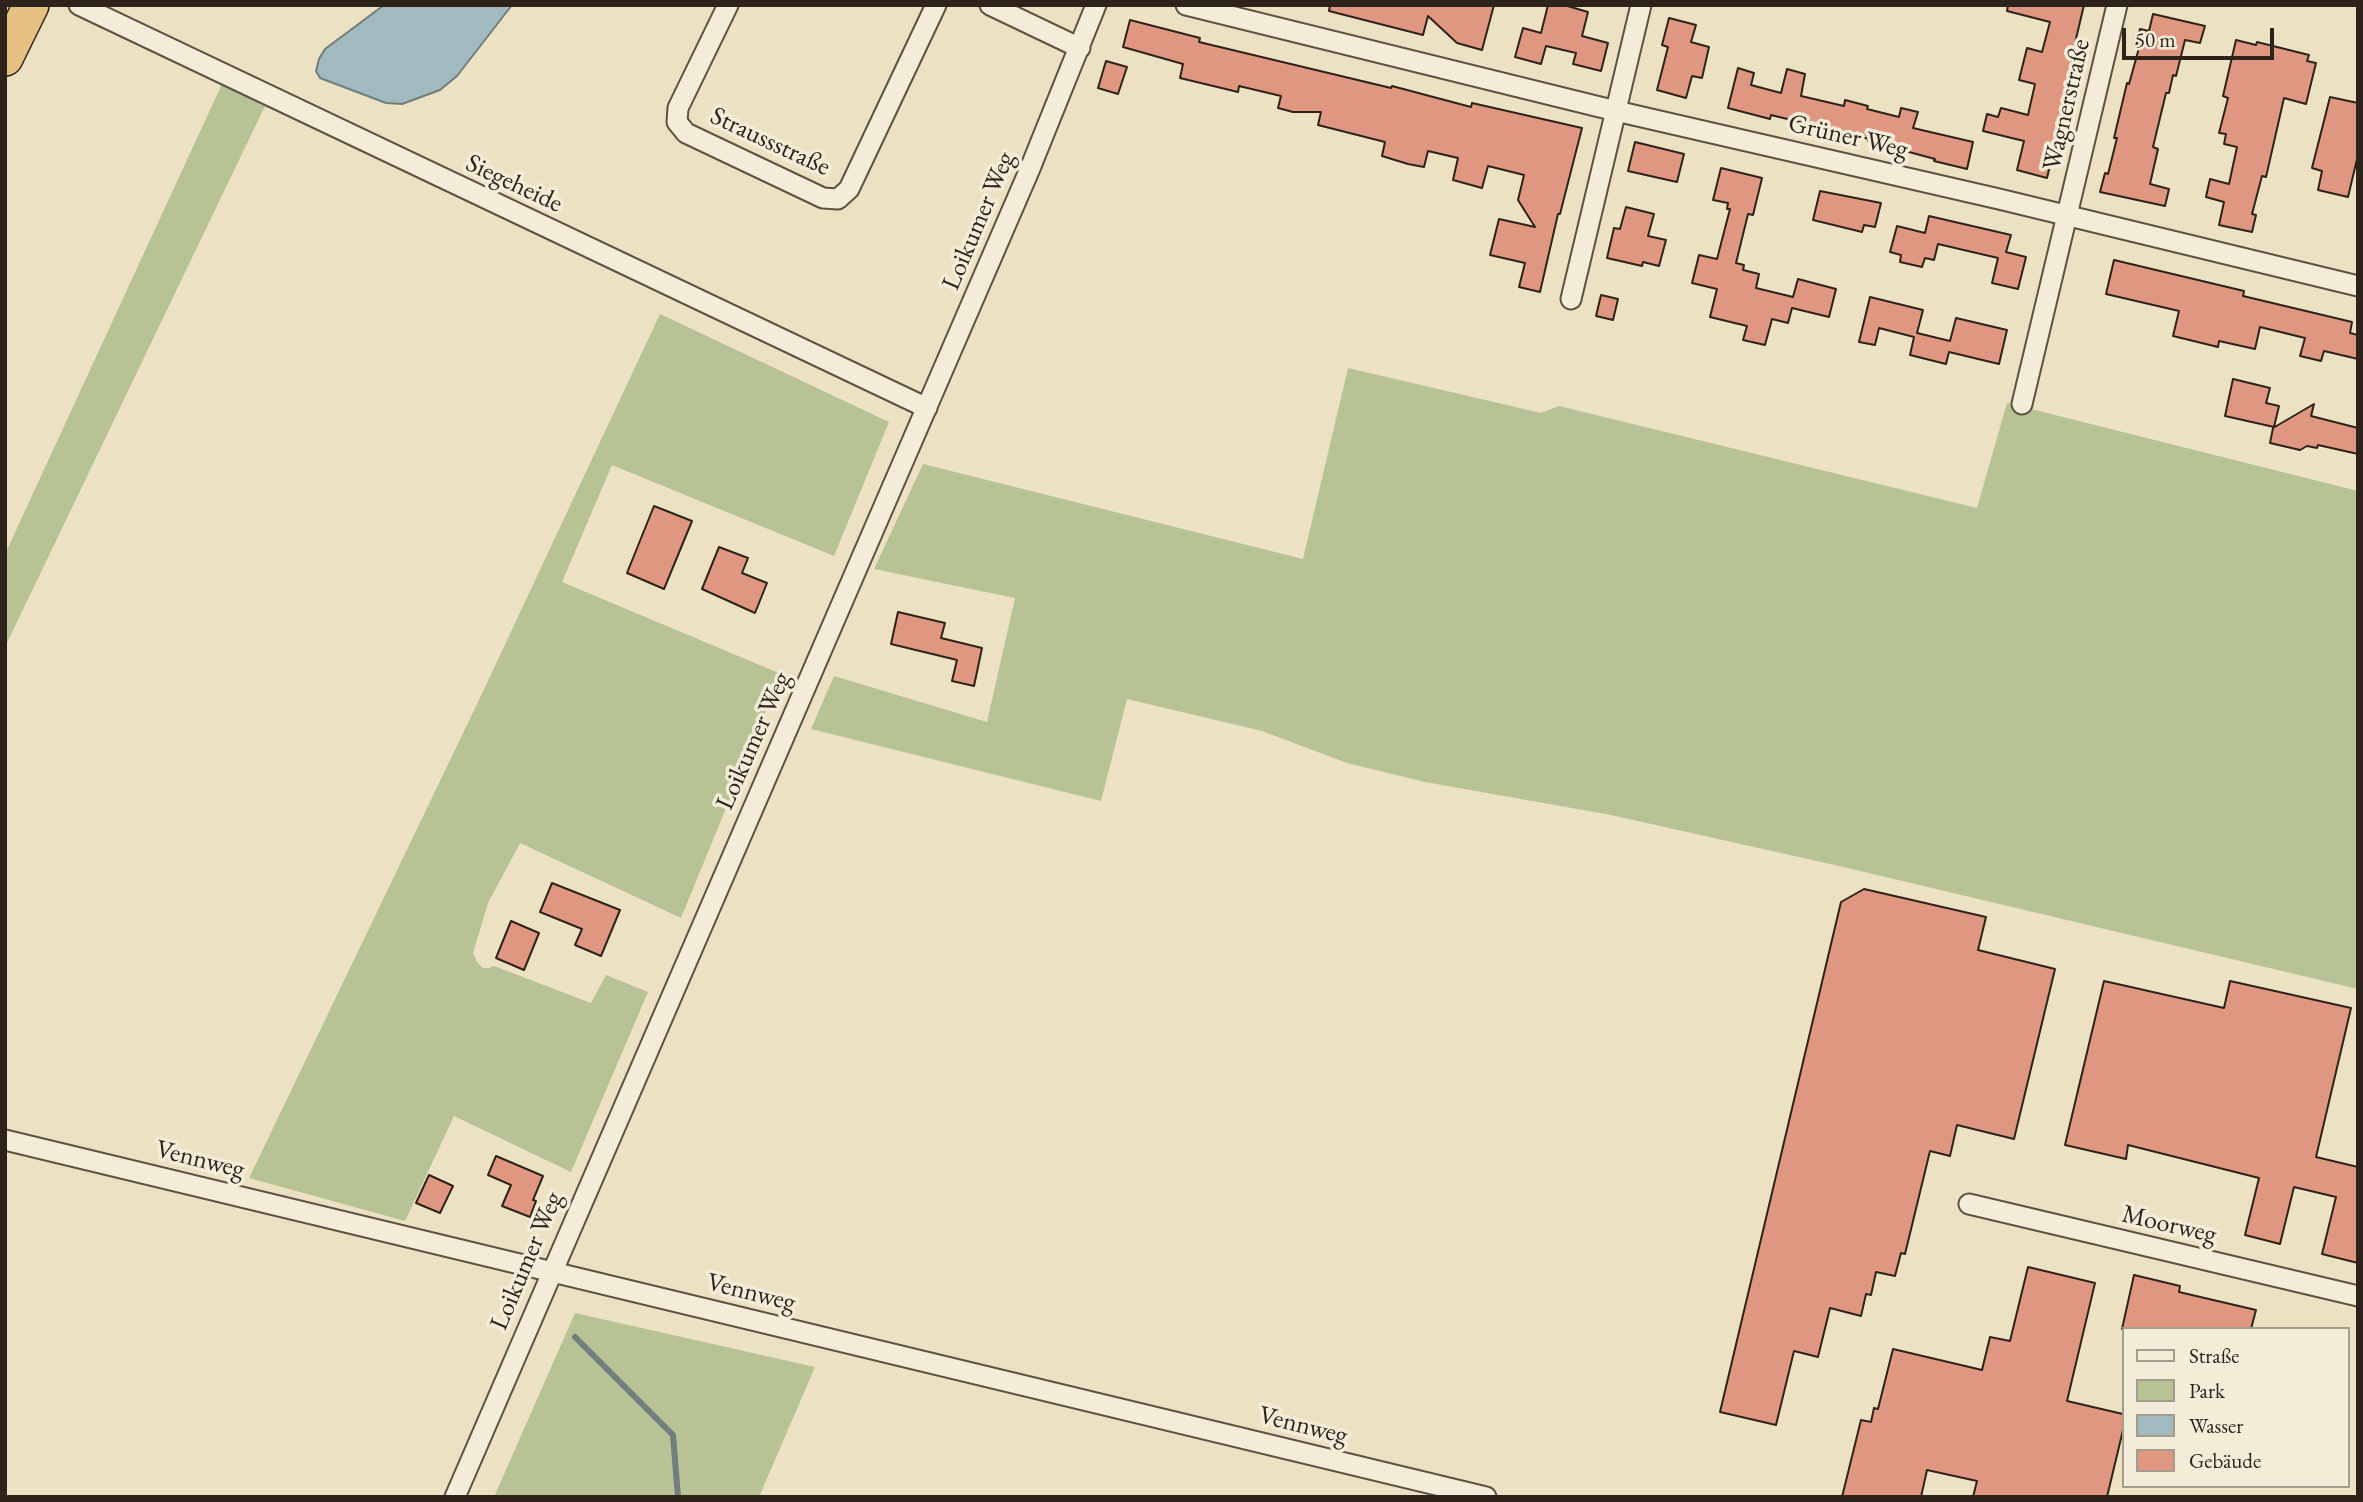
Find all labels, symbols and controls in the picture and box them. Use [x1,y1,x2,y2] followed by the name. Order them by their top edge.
[2125,14,2277,58] scale bar
[2135,26,2176,53] text: 50 m
[2037,36,2097,174] street label: Wagnerstraße
[705,101,835,183] street label: Straussstraße
[1785,108,1911,166] street label: Grüner Weg
[936,147,1022,295] street label: Loikumer Weg
[461,148,567,220] street label: Siegeheide
[710,667,798,815] street label: Loikumer Weg
[152,1134,248,1186] street label: Vennweg
[484,1187,570,1335] street label: Loikumer Weg
[2119,1199,2219,1251] street label: Moorweg
[703,1267,799,1319] street label: Vennweg
[2122,1327,2349,1488] legend
[2189,1342,2240,1369] text: Straße
[2189,1377,2225,1404] text: Park
[1255,1400,1351,1452] street label: Vennweg
[2189,1412,2243,1439] text: Wasser
[2189,1447,2261,1474] text: Gebäude

